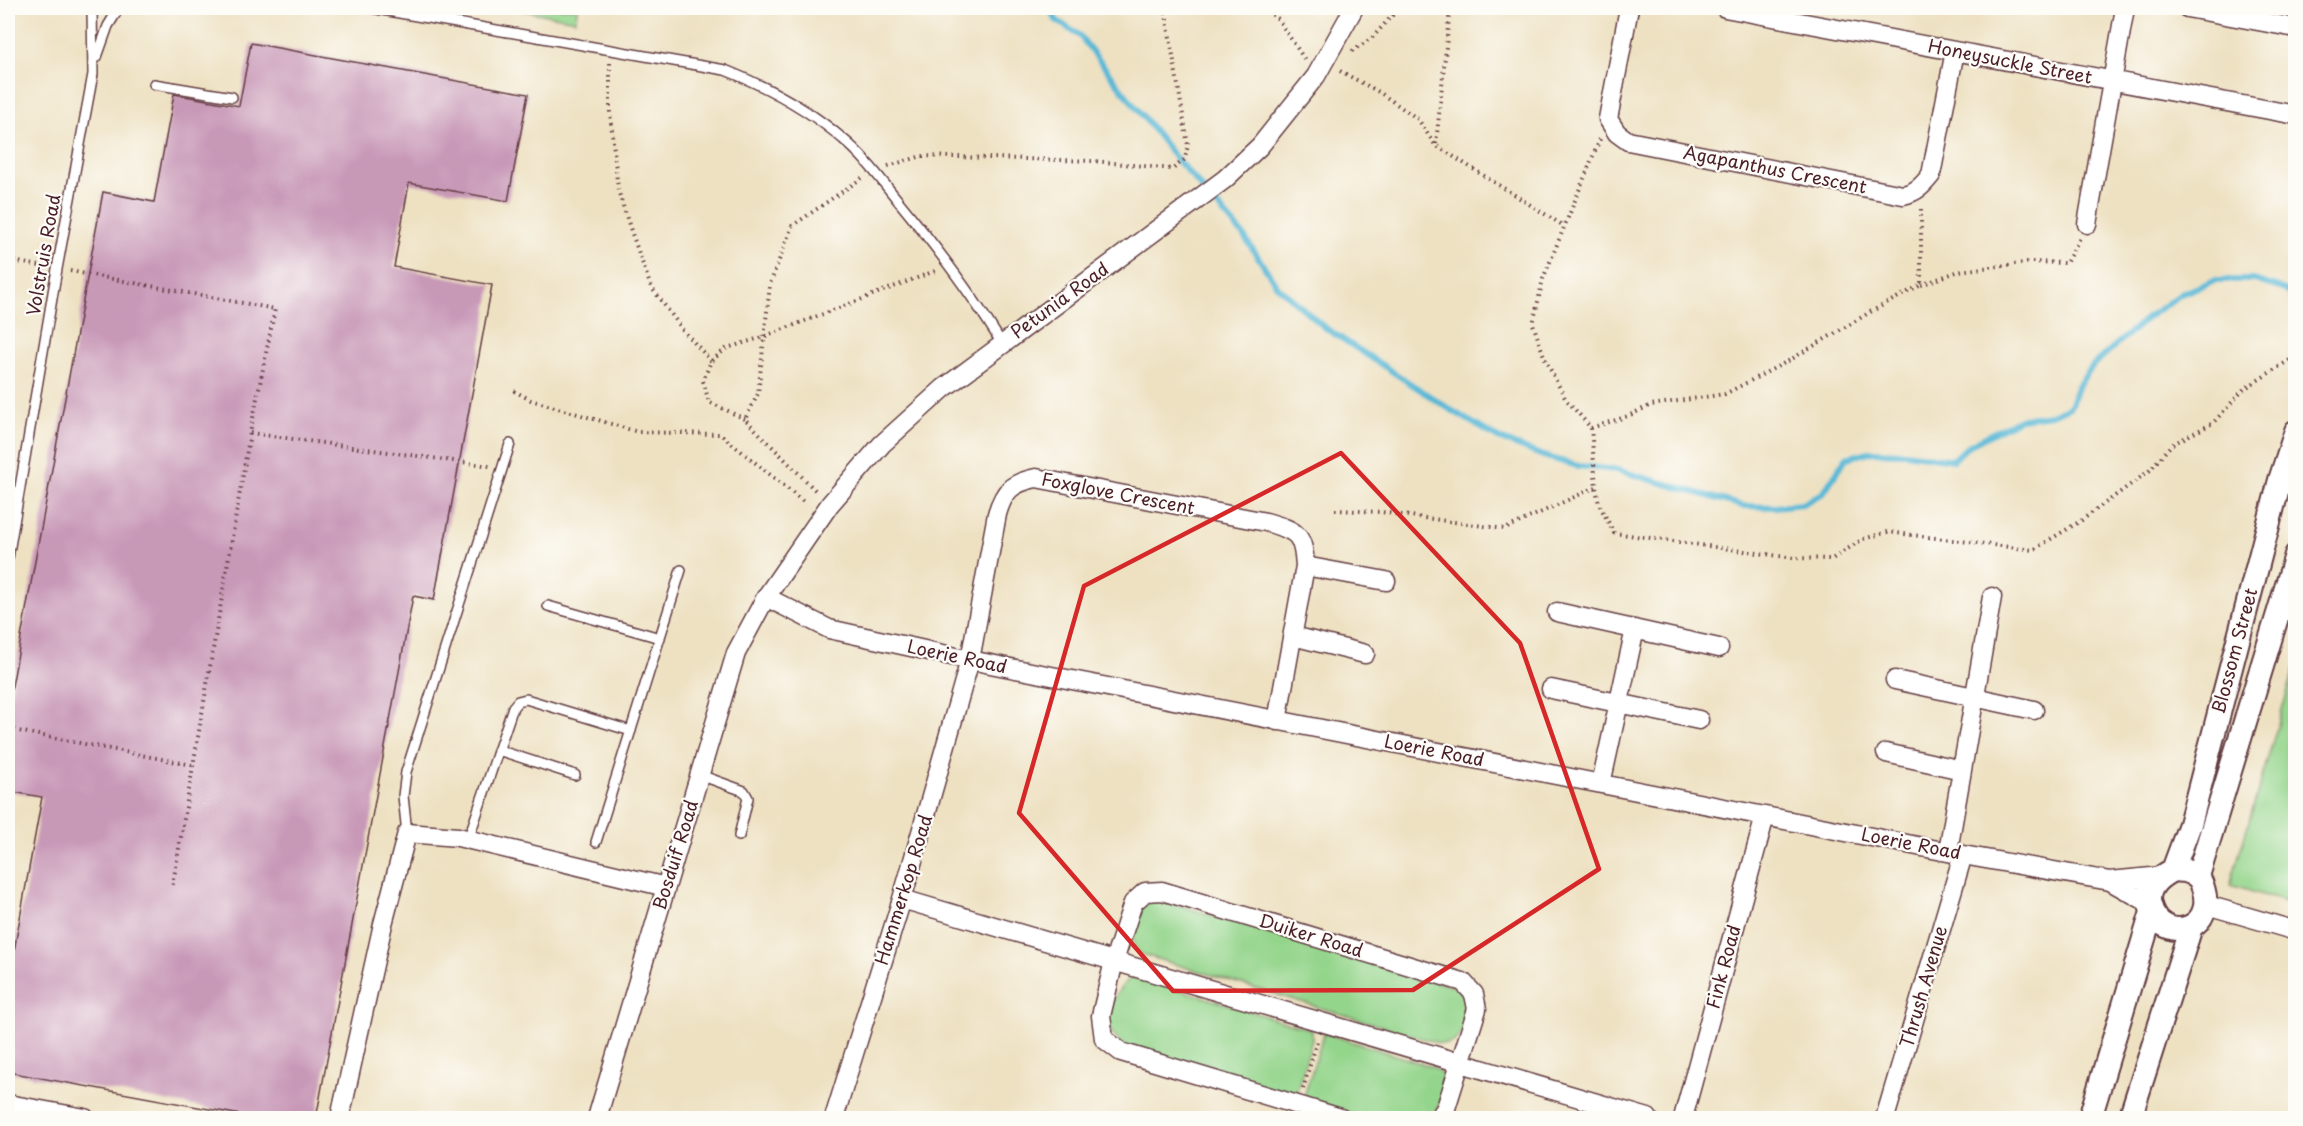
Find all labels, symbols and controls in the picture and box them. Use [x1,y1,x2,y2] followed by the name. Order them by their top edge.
[1926,31,2095,90] street label: Honeysuckle Street
[1681,138,1869,200] street label: Agapanthus Crescent
[19,192,67,318] street label: Volstruis Road
[1004,255,1114,345] street label: Petunia Road
[1039,464,1197,521] street label: Foxglove Crescent
[2204,585,2263,716] street label: Blossom Street
[905,632,1010,679] street label: Loerie Road
[1382,727,1486,772] street label: Loerie Road
[645,796,704,913] street label: Bosduif Road
[867,811,938,968] street label: Hammerkop Road
[1859,820,1963,865] street label: Loerie Road
[1256,906,1367,963] street label: Duiker Road
[1698,922,1747,1012] street label: Fink Road
[1892,922,1953,1051] street label: Thrush Avenue

